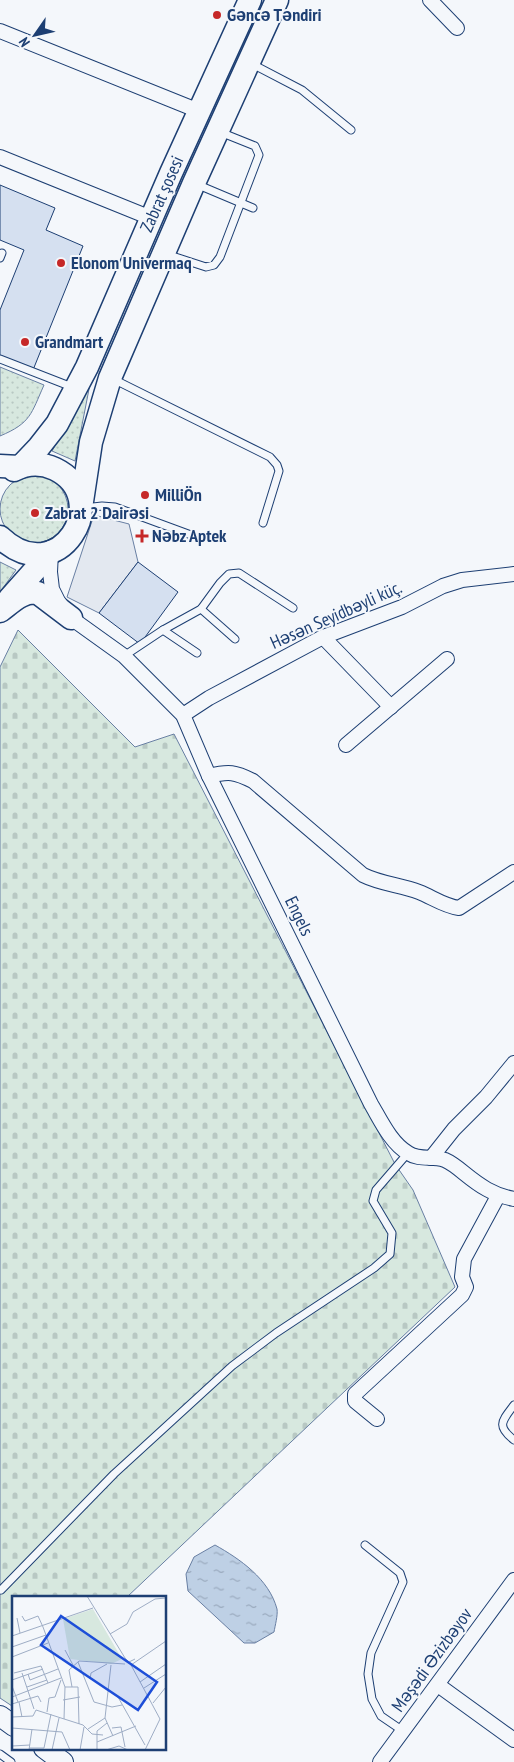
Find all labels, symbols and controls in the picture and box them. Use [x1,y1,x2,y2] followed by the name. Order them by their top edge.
[227,3,322,26] place label: Gəncə Təndiri
[211,9,223,21] marker: Gəncə Təndiri
[10,10,60,60] north arrow
[15,34,34,50] text: N
[135,152,189,235] street label: Zabrat şosesi
[71,251,192,274] place label: Elonom Univermaq
[55,257,67,269] marker: Elonom Univermaq
[35,330,104,353] place label: Grandmart
[19,336,31,348] marker: Grandmart
[155,483,202,506] place label: MilliÖn
[139,489,151,501] marker: MilliÖn
[45,501,149,524] place label: Zabrat 2 Dairəsi
[29,507,41,519] marker: Zabrat 2 Dairəsi
[152,524,227,547] place label: Nəbz Aptek
[136,530,148,542] marker: Nəbz Aptek
[266,575,405,654] street label: Həsən Seyidbəyli küç.
[280,892,319,939] street label: Engels
[12,1596,166,1750] inset map
[386,1603,477,1716] street label: Məşədi Əzizbəyov

